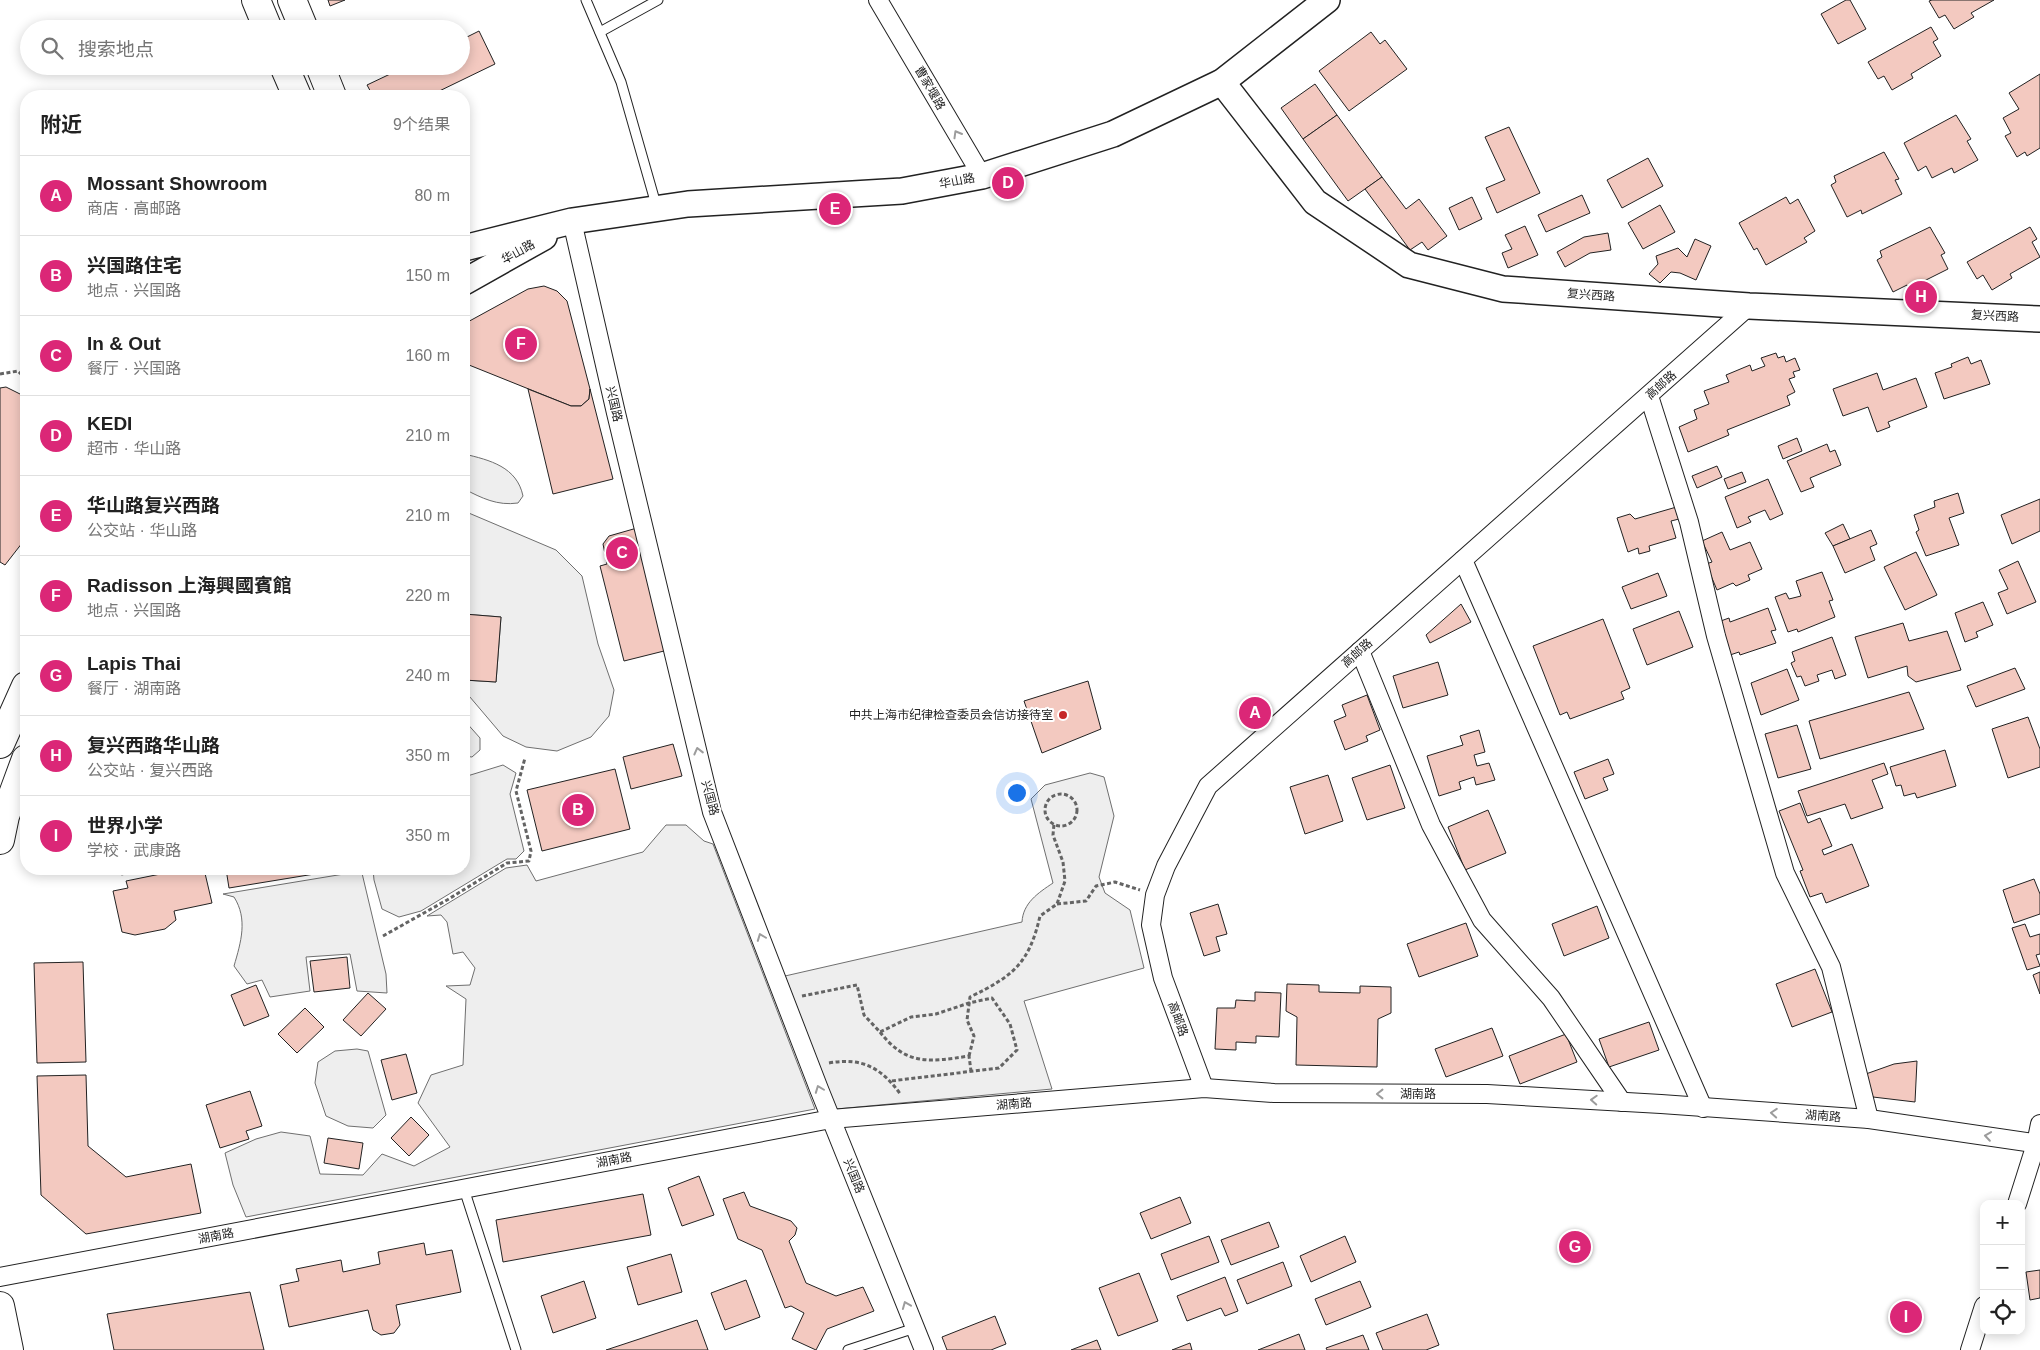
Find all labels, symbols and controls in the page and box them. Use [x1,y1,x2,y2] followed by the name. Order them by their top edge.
[20,20,470,75] search box
[38,34,66,62] icon: search
[78,39,154,60] text: 搜索地点
[912,64,948,112] street label: 曹家堰路
[40,113,82,136] text: 附近
[393,116,450,133] text: 9个结果
[953,130,963,139] one-way arrow
[992,164,1024,202] pin: D
[938,171,976,191] street label: 华山路
[87,173,268,194] text: Mossant Showroom
[50,187,62,204] text: A
[414,187,450,204] text: 80 m
[819,190,851,228] pin: E
[87,200,181,217] text: 商店 · 高邮路
[499,237,537,267] street label: 华山路
[87,255,182,276] text: 兴国路住宅
[50,267,62,284] text: B
[406,267,450,284] text: 150 m
[1905,278,1937,316] pin: H
[87,282,181,299] text: 地点 · 兴国路
[1567,286,1615,304] street label: 复兴西路
[1971,308,2019,324] street label: 复兴西路
[505,325,537,363] pin: F
[87,333,161,354] text: In & Out
[50,347,62,364] text: C
[406,347,450,364] text: 160 m
[87,360,181,377] text: 餐厅 · 兴国路
[1643,368,1679,402] street label: 高邮路
[603,385,625,423] street label: 兴国路
[87,413,132,434] text: KEDI
[50,427,62,444] text: D
[406,427,450,444] text: 210 m
[87,440,181,457] text: 超市 · 华山路
[87,495,220,516] text: 华山路复兴西路
[51,507,61,524] text: E
[406,507,450,524] text: 210 m
[87,522,197,539] text: 公交站 · 华山路
[606,534,638,572] pin: C
[87,575,292,596] text: Radisson 上海興國賓館
[51,587,61,604] text: F
[406,587,450,604] text: 220 m
[87,602,181,619] text: 地点 · 兴国路
[1339,636,1375,670] street label: 高邮路
[87,653,181,674] text: Lapis Thai
[50,667,62,684] text: G
[406,667,450,684] text: 240 m
[87,680,181,697] text: 餐厅 · 湖南路
[1239,694,1271,732] pin: A
[849,708,1053,722] place label: 中共上海市纪律检查委员会信访接待室
[1057,709,1069,721] marker: 中共上海市纪律检查委员会信访接待室
[87,735,220,756] text: 复兴西路华山路
[693,746,704,755] one-way arrow
[50,747,62,764] text: H
[406,747,450,764] text: 350 m
[87,762,213,779] text: 公交站 · 复兴西路
[699,779,721,817] street label: 兴国路
[1004,780,1030,806] your location
[562,791,594,829] pin: B
[87,815,163,836] text: 世界小学
[54,827,58,844] text: I
[406,827,450,844] text: 350 m
[87,842,181,859] text: 学校 · 武康路
[757,934,767,942] one-way arrow
[1165,1000,1191,1038] street label: 高邮路
[815,1085,826,1094] one-way arrow
[1400,1087,1436,1101] street label: 湖南路
[1375,1089,1383,1099] one-way arrow
[995,1095,1033,1113] street label: 湖南路
[1590,1095,1598,1106] one-way arrow
[1770,1107,1778,1118] one-way arrow
[1805,1108,1841,1124] street label: 湖南路
[1983,1132,1992,1142] one-way arrow
[595,1150,633,1170] street label: 湖南路
[841,1157,867,1195] street label: 兴国路
[1980,1200,2025,1335] map controls
[1980,1200,2025,1245] button: +
[197,1226,235,1246] street label: 湖南路
[1559,1228,1591,1266] pin: G
[1980,1245,2025,1290] button: −
[1980,1290,2025,1335] button: locate
[1890,1298,1922,1336] pin: I
[902,1301,912,1310] one-way arrow

